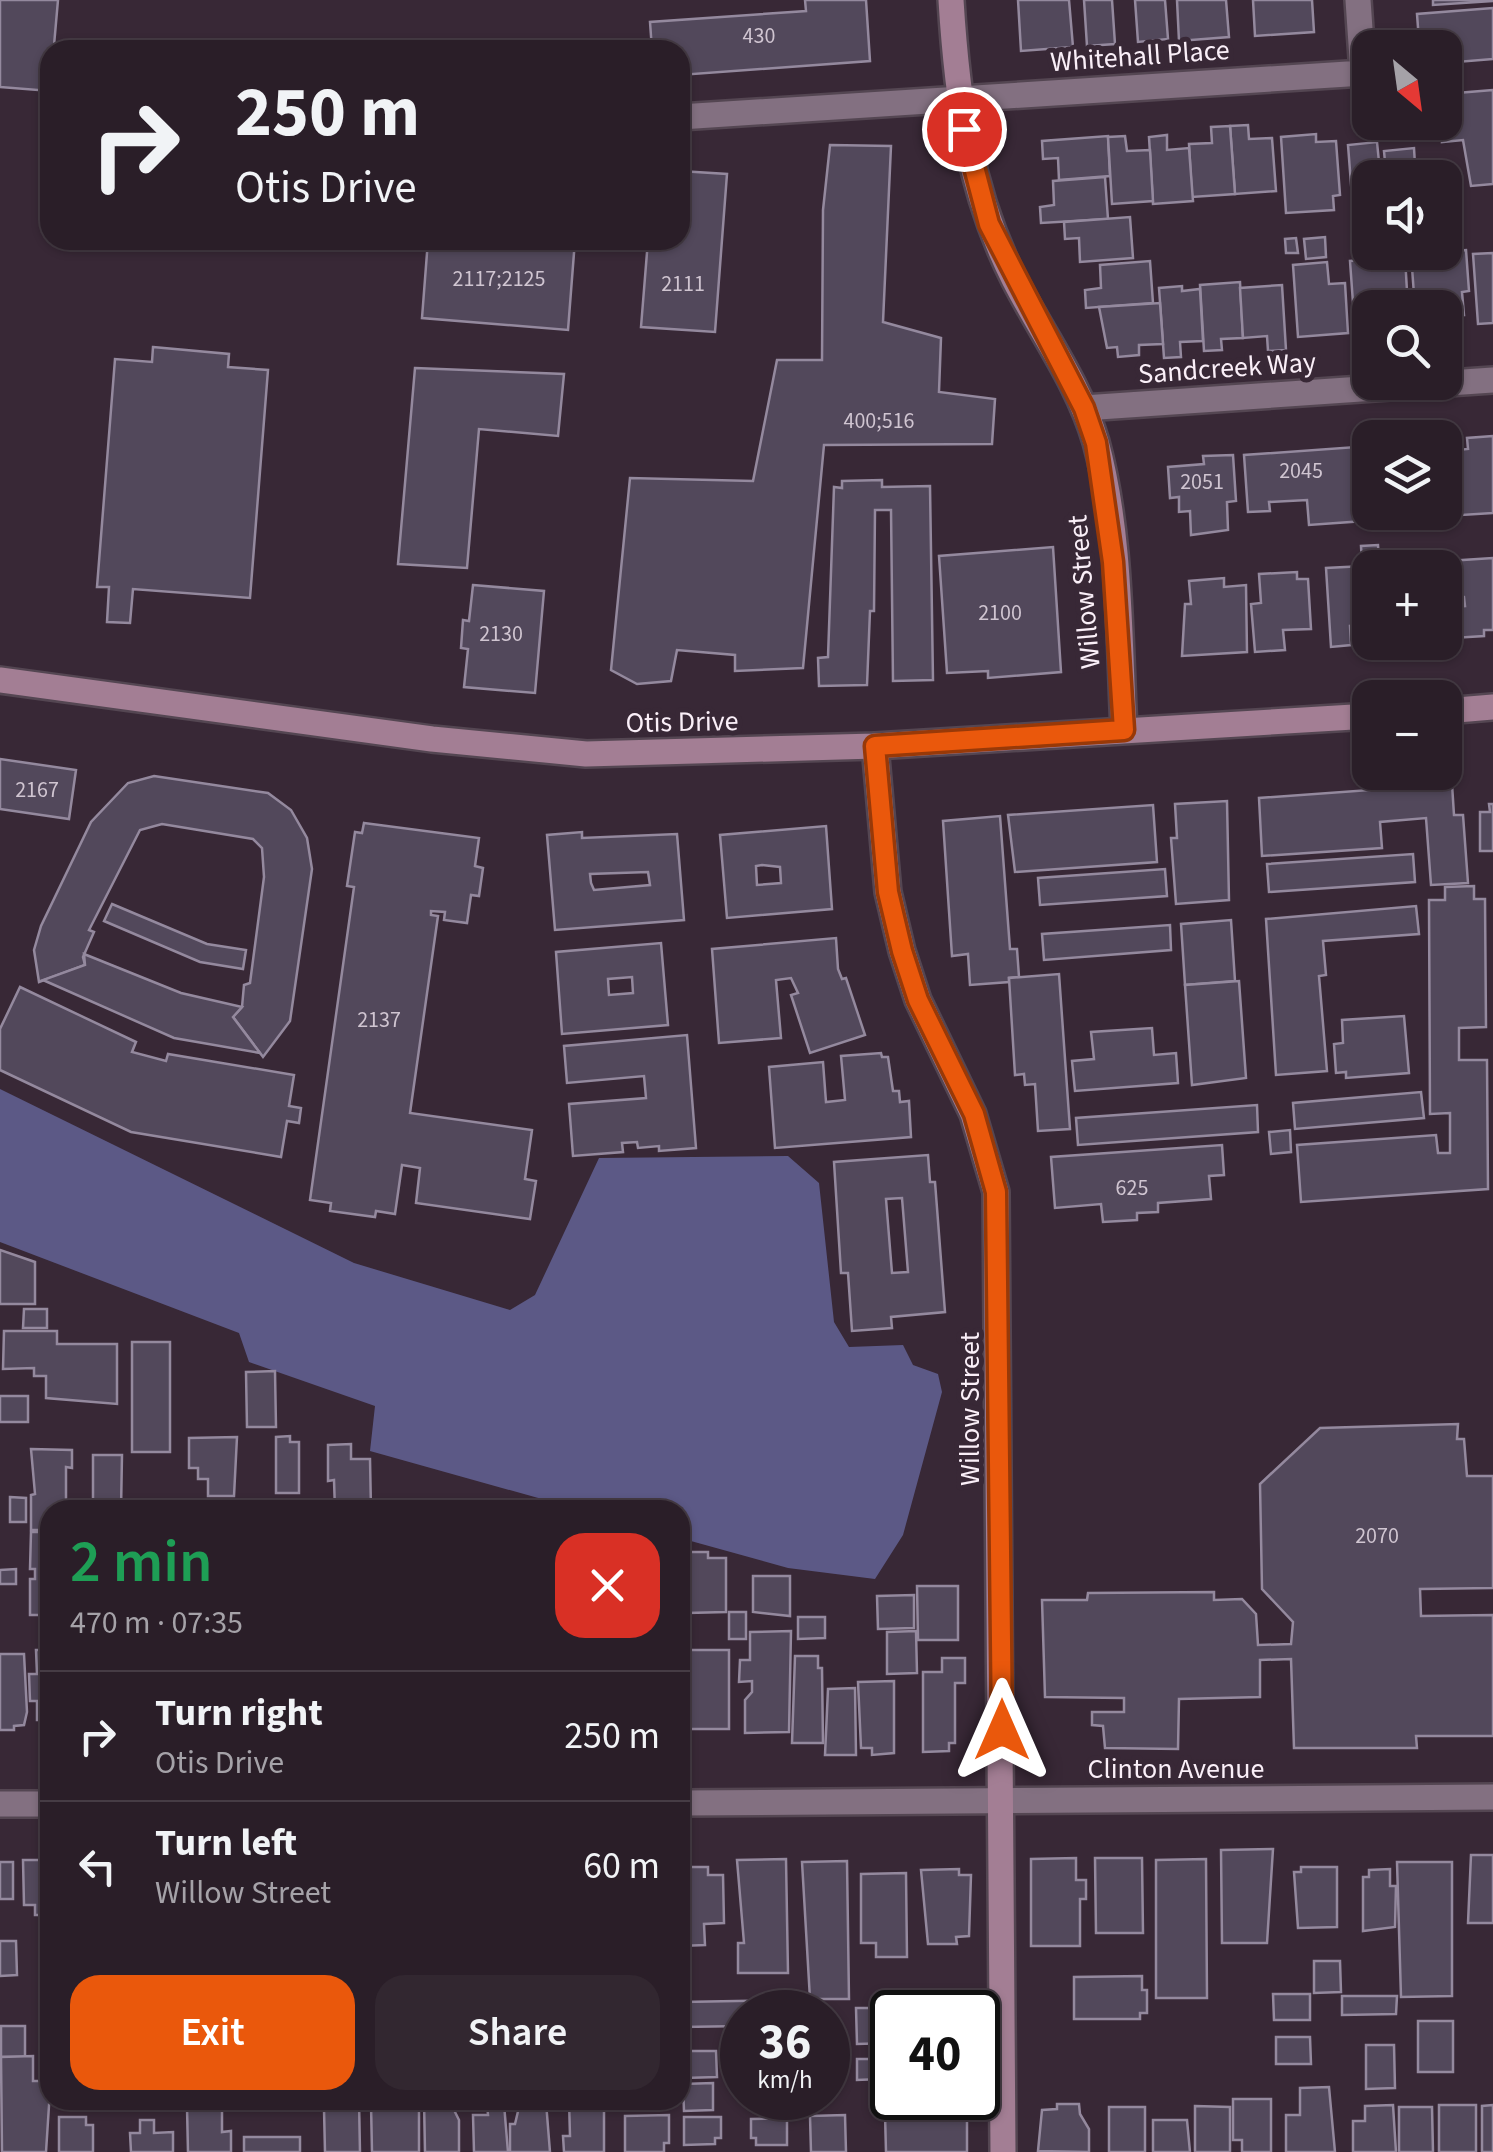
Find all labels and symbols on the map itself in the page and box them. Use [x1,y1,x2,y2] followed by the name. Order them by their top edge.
[743,20,775,52] house number: 430
[1049,30,1231,82] street label: Whitehall Place
[1352,30,1462,140] north arrow
[922,87,1007,172] pin
[453,263,545,295] house number: 2117;2125
[661,268,705,300] house number: 2111
[1137,342,1317,394] street label: Sandcreek Way
[843,405,915,437] house number: 400;516
[1279,455,1323,487] house number: 2045
[1180,466,1224,498] house number: 2051
[1057,513,1111,671] street label: Willow Street
[978,597,1022,629] house number: 2100
[479,618,523,650] house number: 2130
[625,701,739,743] street label: Otis Drive
[15,774,59,806] house number: 2167
[357,1004,401,1036] house number: 2137
[1116,1172,1148,1204] house number: 625
[950,1331,990,1486] street label: Willow Street
[1355,1520,1399,1552] house number: 2070
[950,1678,1054,1782] position arrow
[1088,1749,1264,1789] street label: Clinton Avenue
[870,1990,1000,2120] speed limit sign: 40

